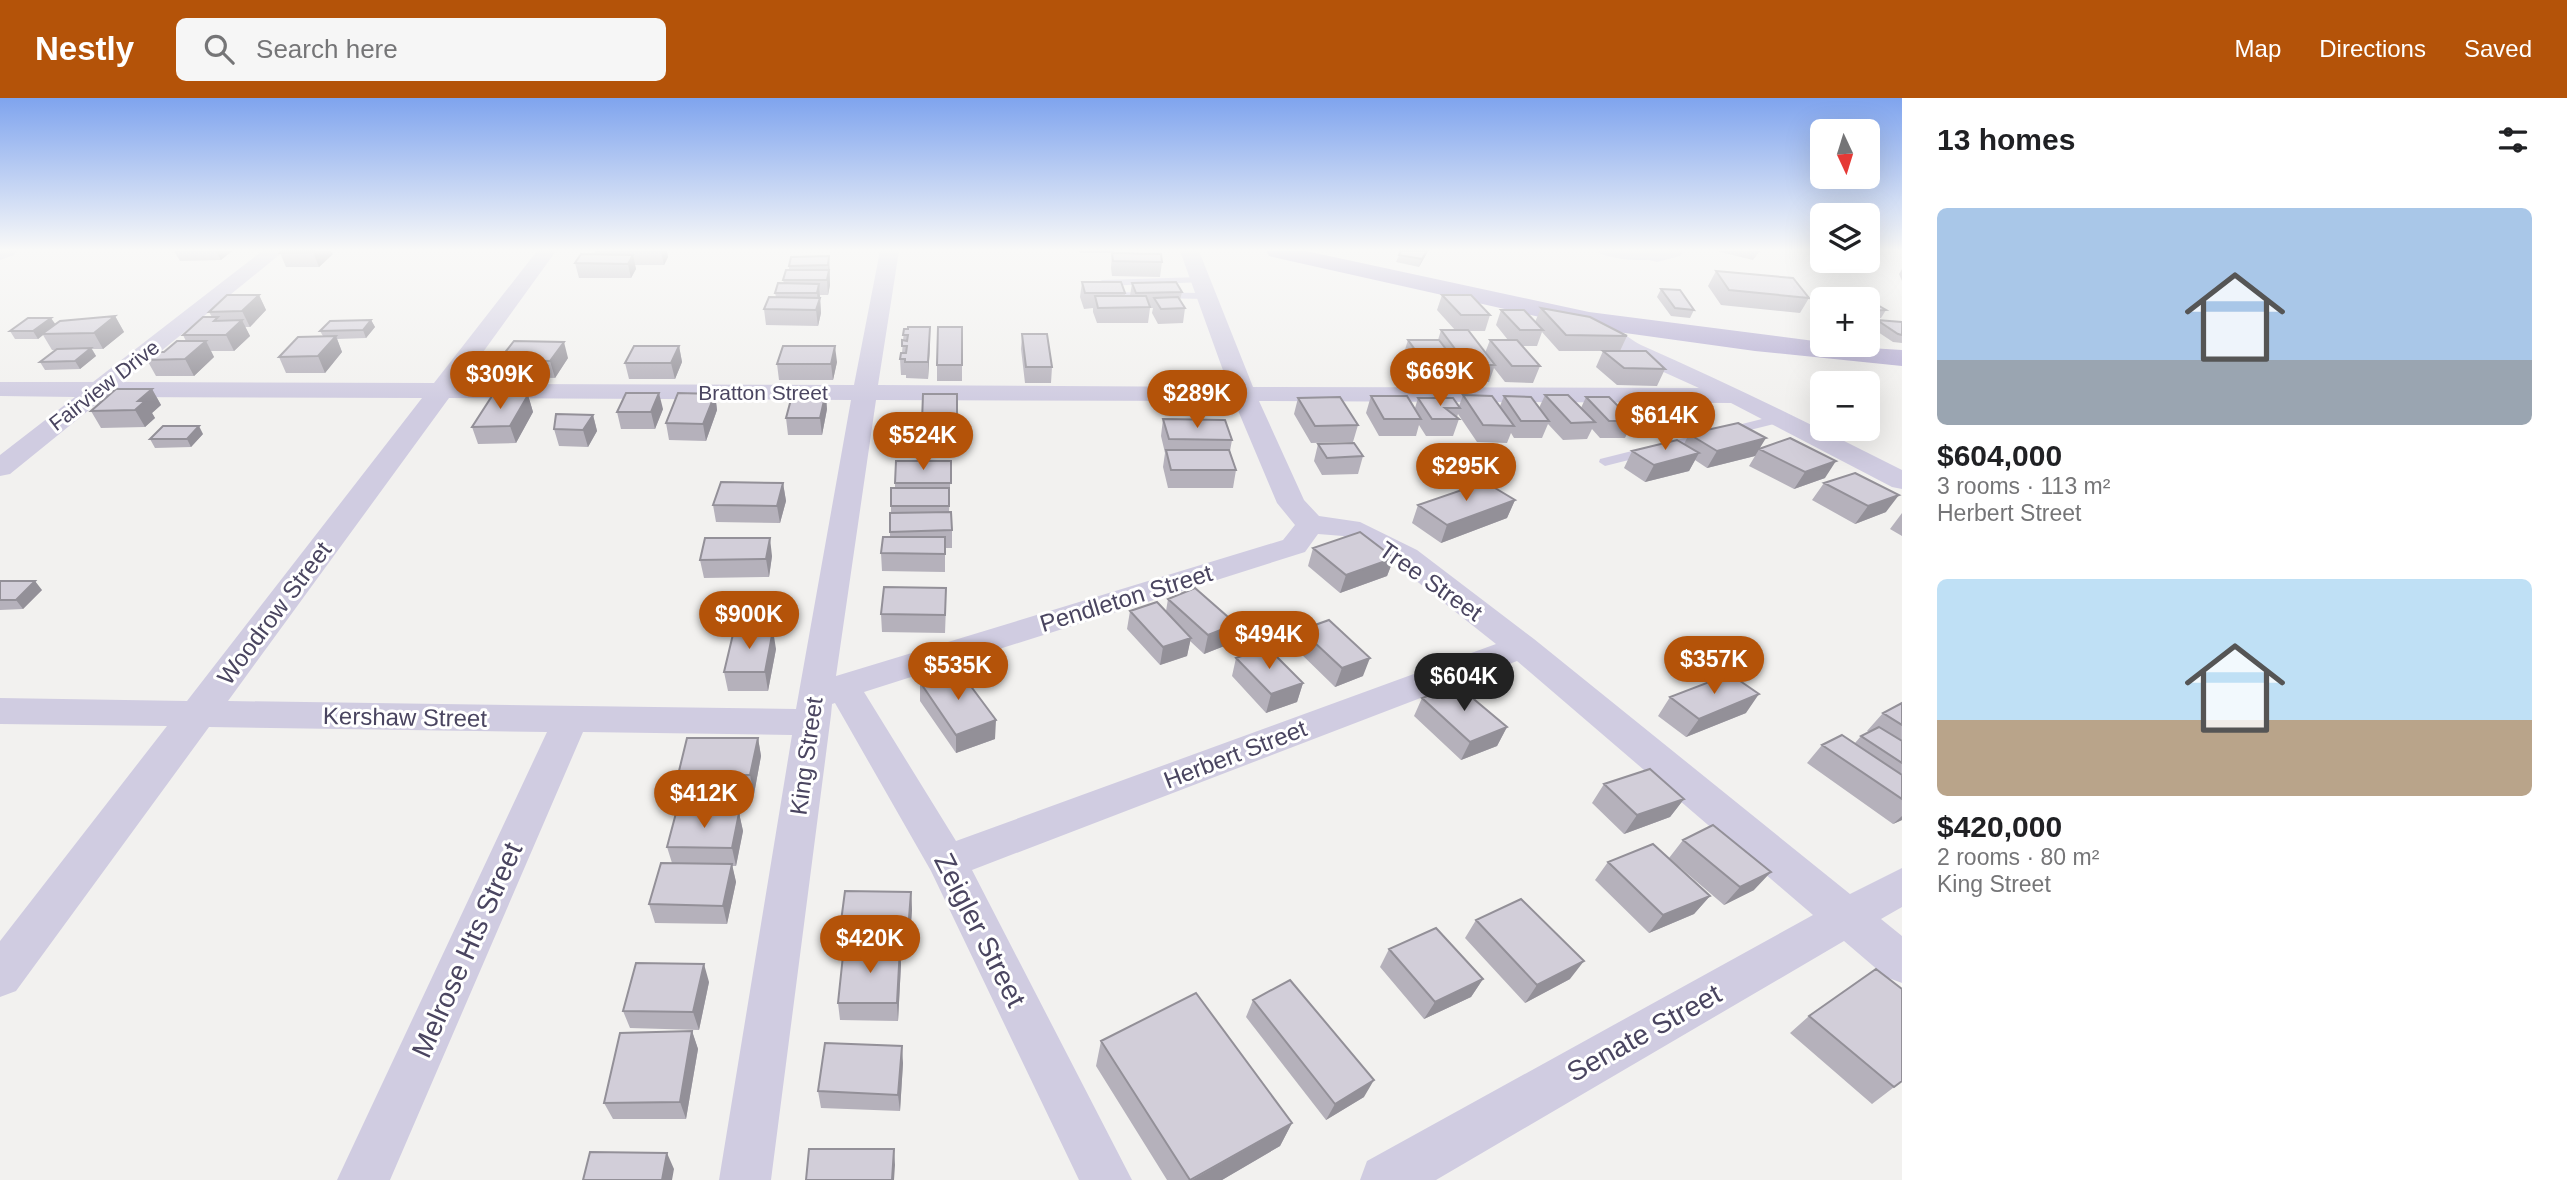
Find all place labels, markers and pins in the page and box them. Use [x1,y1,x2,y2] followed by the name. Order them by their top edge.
[1391,348,1489,408] pin: $669K
[451,352,549,411] pin: $309K
[1148,370,1246,430] pin: $289K
[1616,392,1714,452] pin: $614K
[874,412,972,472] pin: $524K
[1417,444,1515,503] pin: $295K
[700,592,798,651] pin: $900K
[1220,612,1318,671] pin: $494K
[1665,636,1763,696] pin: $357K
[909,642,1007,702] pin: $535K
[1415,654,1513,713] pin: $604K
[655,770,753,830] pin: $412K
[821,916,919,975] pin: $420K

